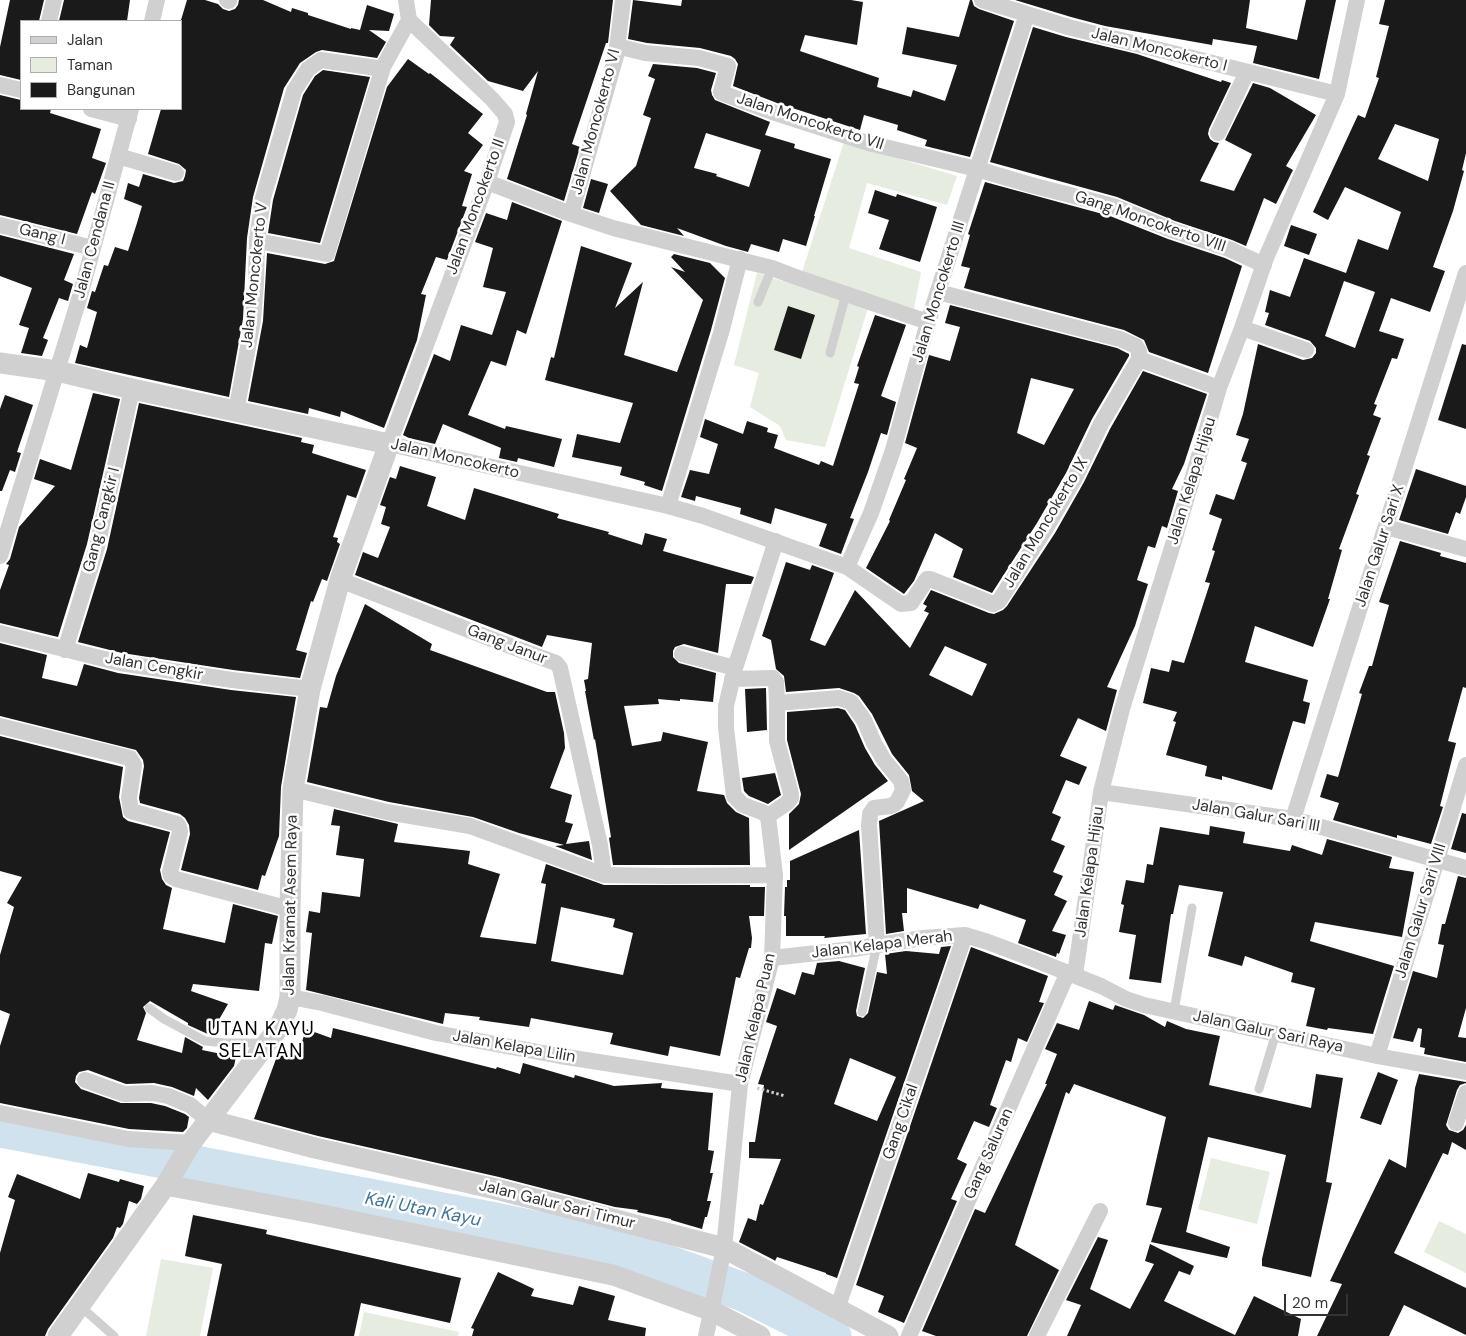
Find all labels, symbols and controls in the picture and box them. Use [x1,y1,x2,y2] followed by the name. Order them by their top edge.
[20,20,182,110] legend
[1089,24,1229,76] street label: Jalan Moncokerto I
[67,30,103,50] text: Jalan
[567,47,625,197] street label: Jalan Moncokerto VI
[67,55,113,75] text: Taman
[67,80,135,100] text: Bangunan
[734,89,886,155] street label: Jalan Moncokerto VII
[443,137,509,277] street label: Jalan Moncokerto II
[70,179,120,301] street label: Jalan Cendana II
[1072,187,1228,257] street label: Gang Moncokerto VIII
[238,201,272,349] street label: Jalan Moncokerto V
[908,219,970,365] street label: Jalan Moncokerto III
[17,220,67,250] street label: Gang I
[1164,415,1220,547] street label: Jalan Kelapa Hijau
[389,435,521,483] street label: Jalan Moncokerto
[999,454,1093,592] street label: Jalan Moncokerto IX
[80,466,124,574] street label: Gang Cangkir I
[1351,482,1409,610] street label: Jalan Galur Sari X
[464,621,550,669] street label: Gang Janur
[104,649,204,685] street label: Jalan Cengkir
[1191,795,1321,837] street label: Jalan Galur Sari III
[1071,805,1109,939] street label: Jalan Kelapa Hijau
[280,814,302,996] street label: Jalan Kramat Asem Raya
[1391,841,1451,981] street label: Jalan Galur Sari VIII
[810,927,954,963] street label: Jalan Kelapa Merah
[732,952,780,1084] street label: Jalan Kelapa Puan
[1191,1007,1345,1057] street label: Jalan Galur Sari Raya
[206,1019,316,1063] district label: UTAN KAYU SELATAN
[451,1027,577,1067] street label: Jalan Kelapa Lilin
[879,1082,923,1162] street label: Gang Cikal
[960,1105,1018,1203] street label: Gang Saluran
[477,1176,637,1234] street label: Jalan Galur Sari Timur
[363,1188,483,1232] water label: Kali Utan Kayu
[1286,1284,1350,1316] scale bar
[1292,1293,1328,1313] text: 20 m

